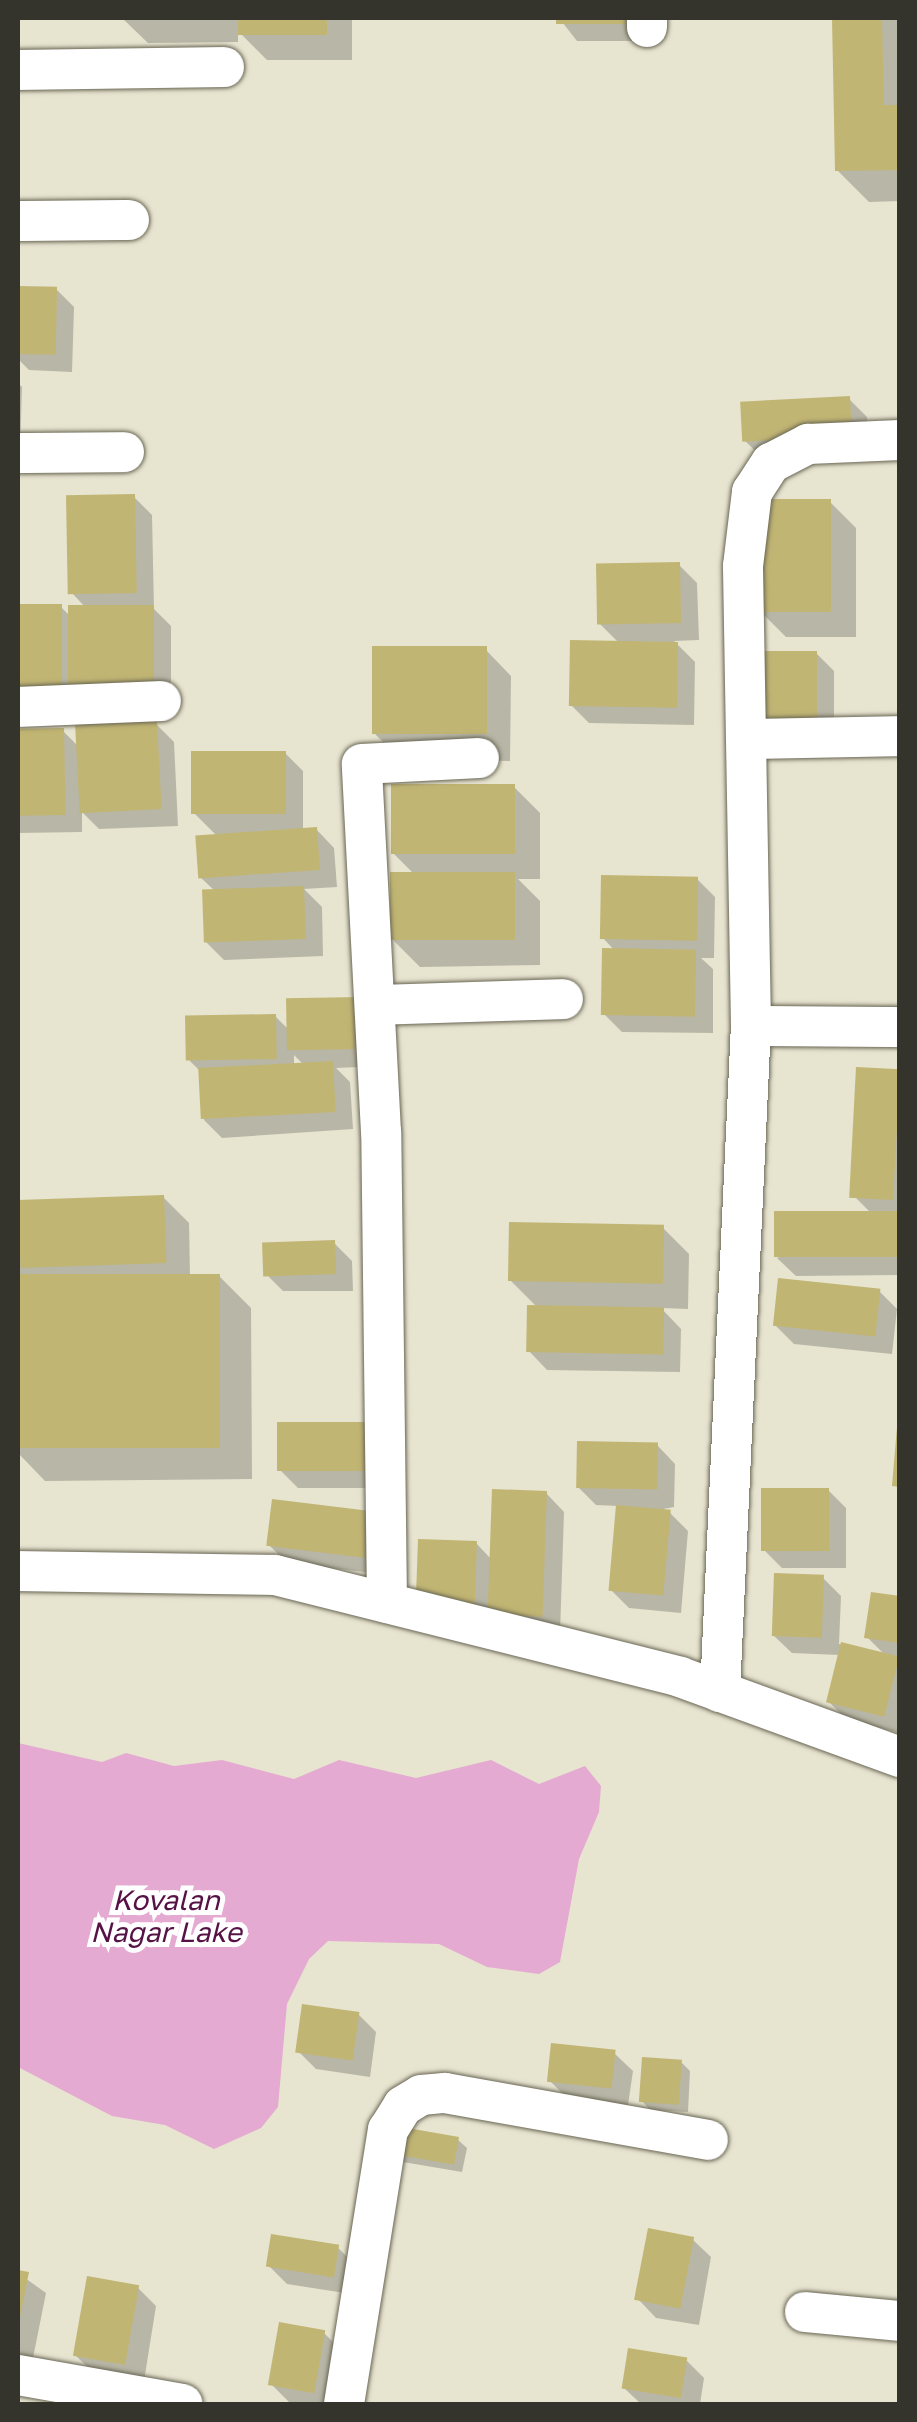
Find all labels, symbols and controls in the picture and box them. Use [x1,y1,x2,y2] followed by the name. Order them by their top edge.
[90,1883,242,1949] water label: Kovalan Nagar Lake

